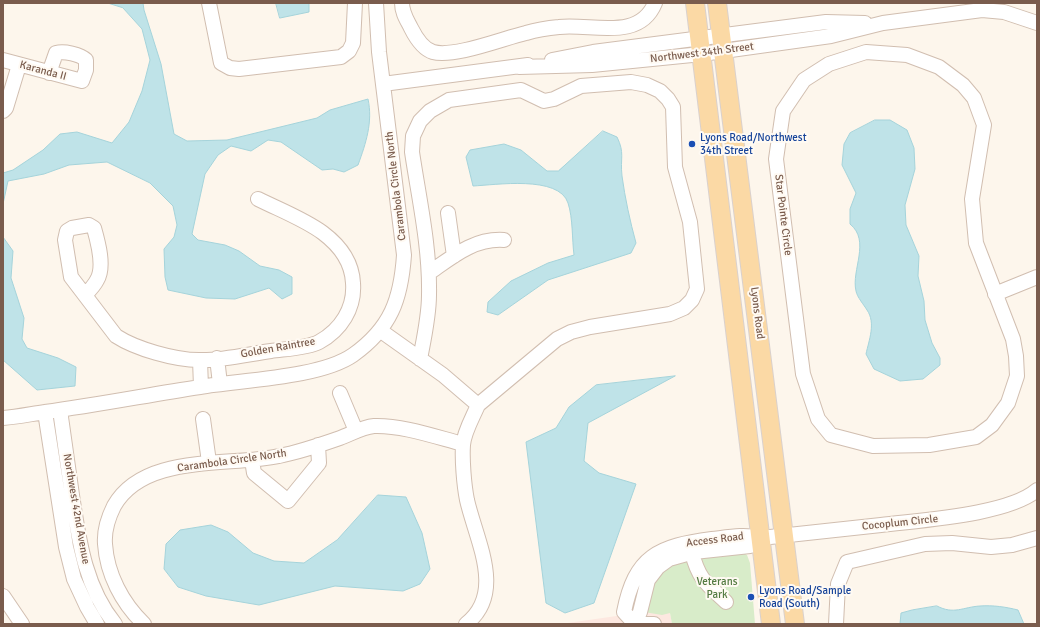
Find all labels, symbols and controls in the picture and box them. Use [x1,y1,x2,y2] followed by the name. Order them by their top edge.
[649,40,755,66] street label: Northwest 34th Street
[18,58,68,84] street label: Karanda II
[383,130,409,242] street label: Carambola Circle North
[700,131,806,157] place label: Lyons Road/Northwest 34th Street
[687,139,697,149] marker: Lyons Road/Northwest 34th Street
[771,174,795,256] street label: Star Pointe Circle
[747,286,767,340] street label: Lyons Road
[240,335,316,361] street label: Golden Raintree
[177,447,287,475] street label: Carambola Circle North
[60,453,92,565] street label: Northwest 42nd Avenue
[861,512,939,534] street label: Cocoplum Circle
[685,530,745,550] street label: Access Road
[697,575,737,601] park label: Veterans Park
[759,584,851,610] place label: Lyons Road/Sample Road (South)
[746,592,756,602] marker: Lyons Road/Sample Road (South)

